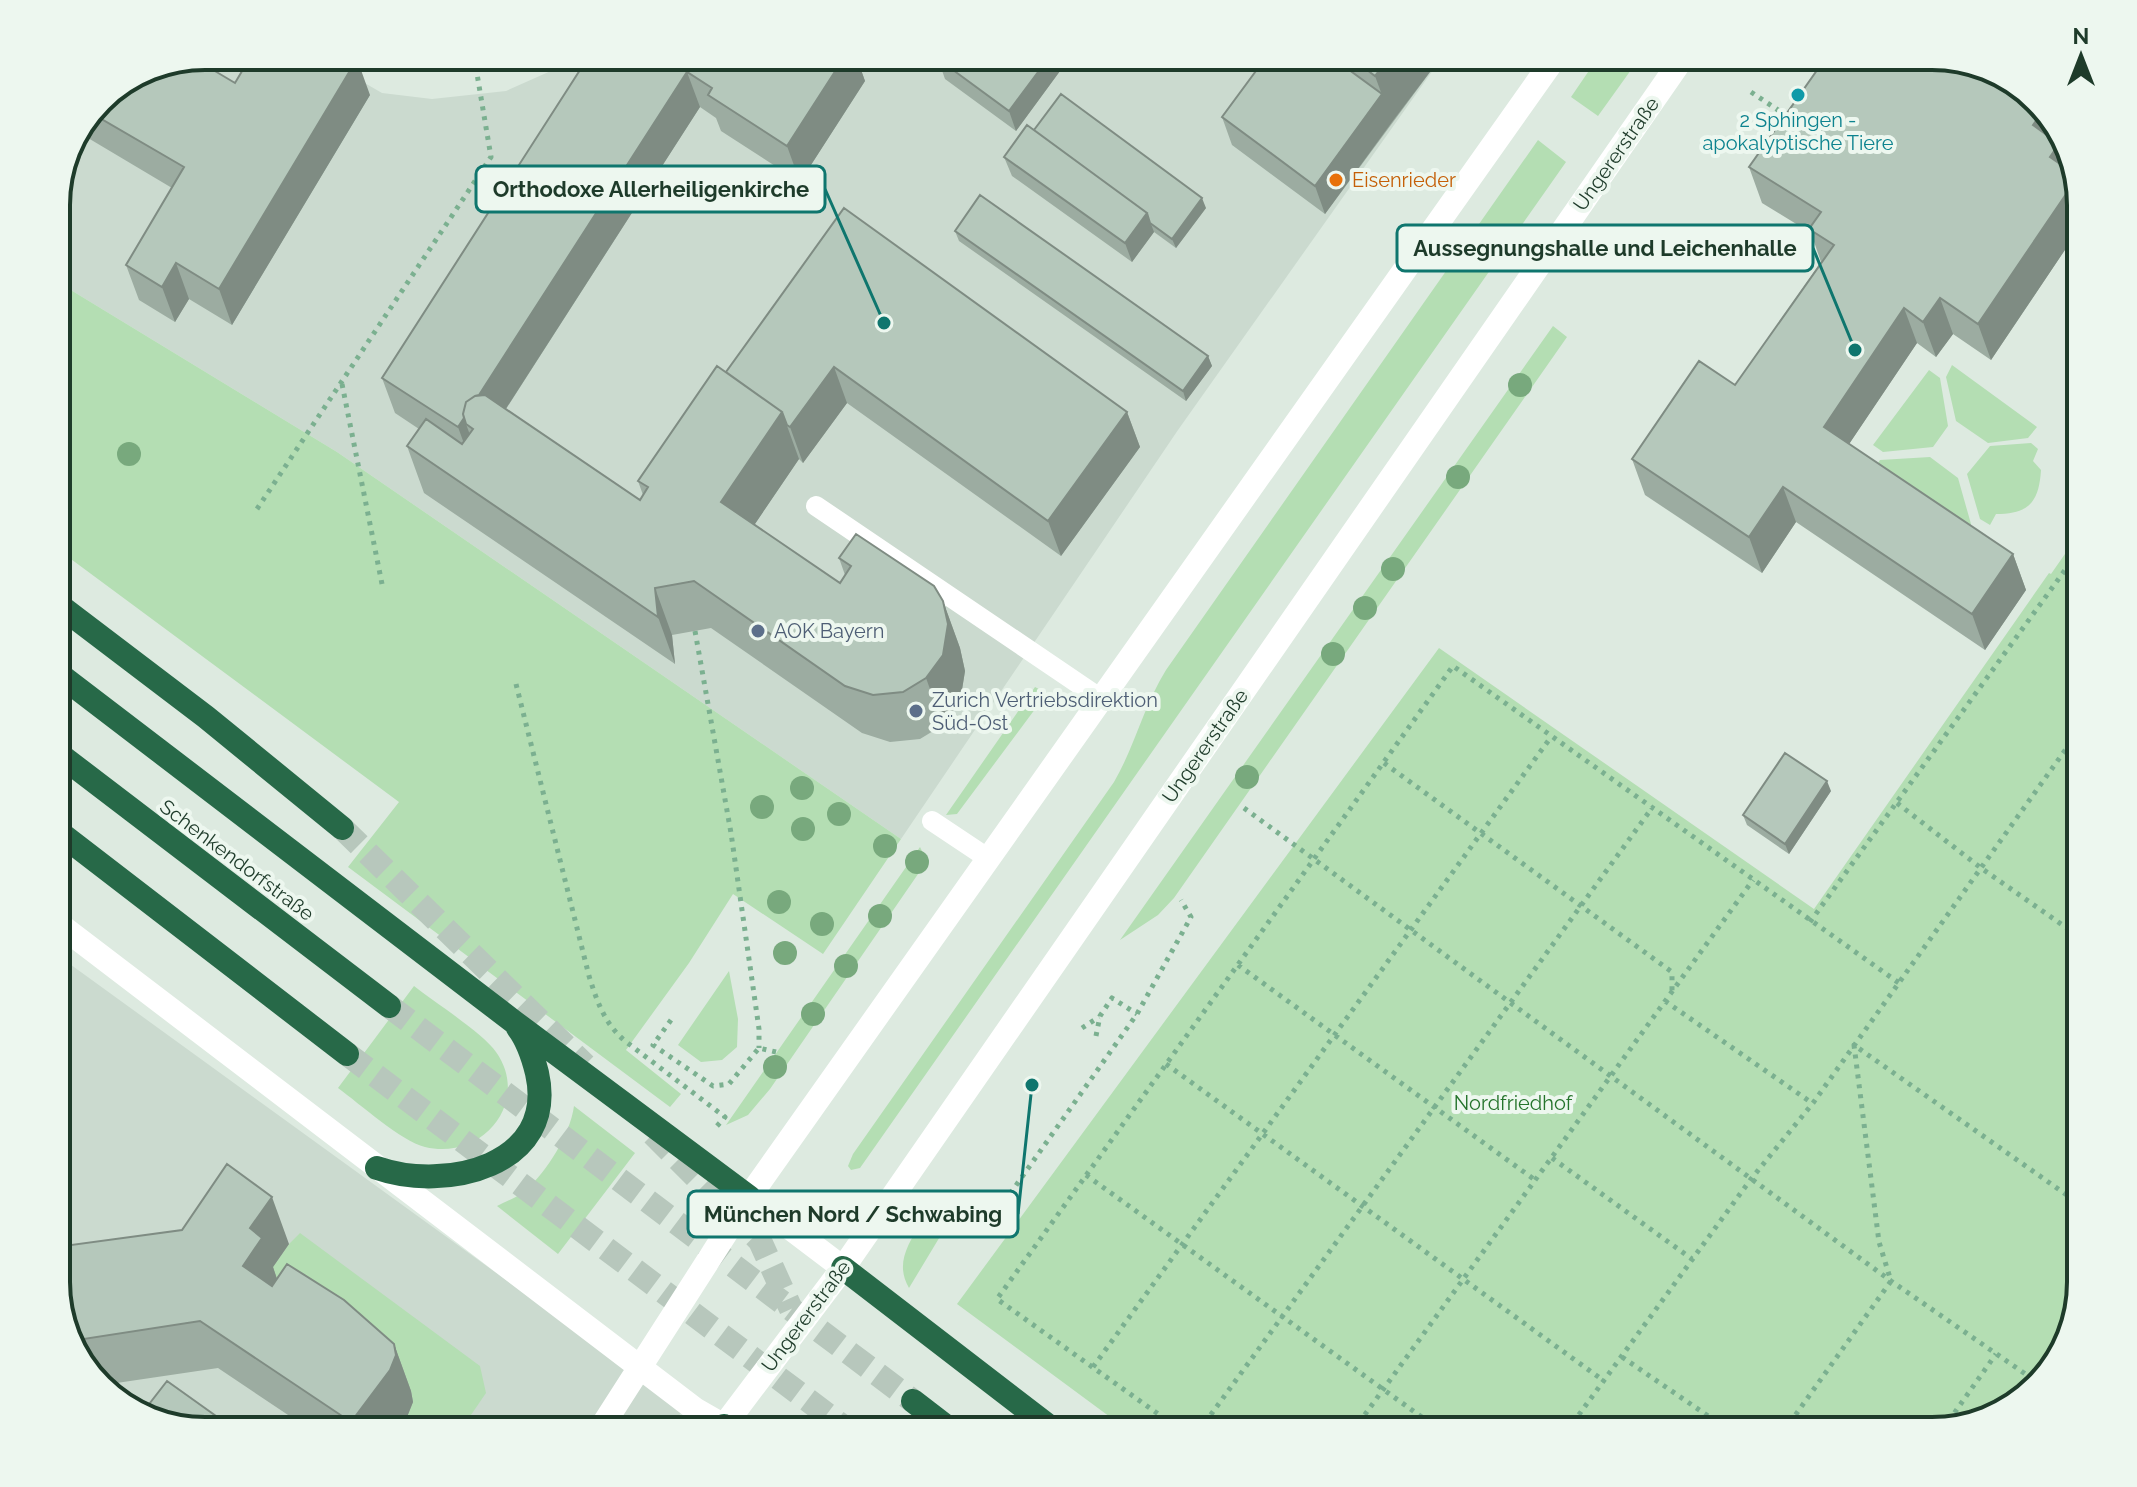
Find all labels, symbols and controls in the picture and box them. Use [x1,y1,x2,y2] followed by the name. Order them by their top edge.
[2041,16,2121,96] north arrow
[2073,23,2089,49] text: N
[1789,86,1807,104] marker: 2 Sphingen - apokalyptische Tiere
[1568,92,1664,215] street label: Ungererstraße
[1702,108,1894,155] place label: 2 Sphingen - apokalyptische Tiere
[476,166,825,212] callout: Orthodoxe Allerheiligenkirche
[1352,168,1456,192] place label: Eisenrieder
[1327,171,1345,189] marker: Eisenrieder
[493,176,809,202] text: Orthodoxe Allerheiligenkirche
[1397,225,1813,271] callout: Aussegnungshalle und Leichenhalle
[1413,235,1797,261] text: Aussegnungshalle und Leichenhalle
[774,619,885,643] place label: AOK Bayern
[749,622,767,640] marker: AOK Bayern
[1157,684,1253,807] street label: Ungererstraße
[932,688,1158,735] place label: Zurich Vertriebsdirektion Süd-Ost
[907,702,925,720] marker: Zurich Vertriebsdirektion Süd-Ost
[155,794,319,926] street label: Schenkendorfstraße
[1454,1091,1574,1115] park label: Nordfriedhof
[688,1191,1018,1237] callout: München Nord / Schwabing
[704,1201,1002,1227] text: München Nord / Schwabing
[756,1255,856,1376] street label: Ungererstraße

